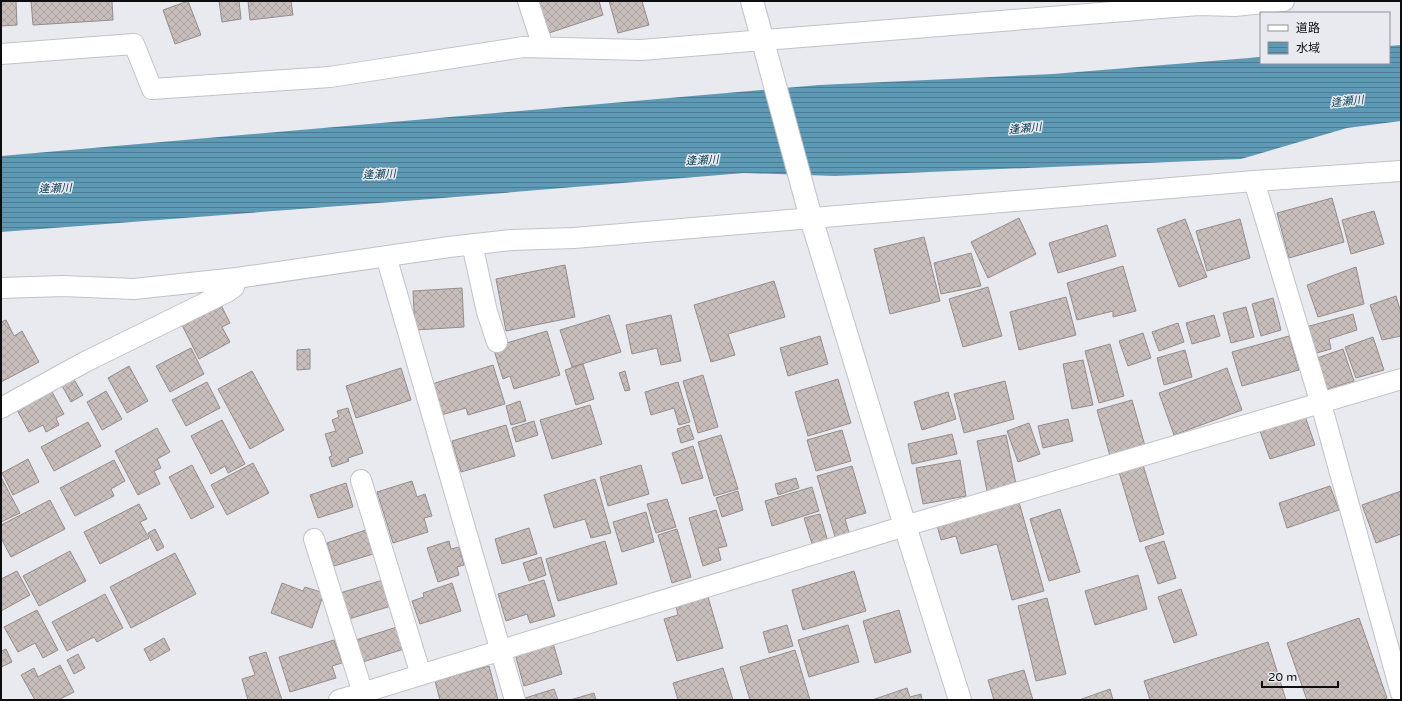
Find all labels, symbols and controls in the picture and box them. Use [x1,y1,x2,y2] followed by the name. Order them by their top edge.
[1260,12,1390,64] legend
[1296,21,1320,35] text: 道路
[1296,41,1320,55] text: 水域
[1330,93,1365,110] water label: 逢瀬川
[1008,120,1043,136] water label: 逢瀬川
[685,153,720,168] water label: 逢瀬川
[362,167,397,182] water label: 逢瀬川
[38,181,73,196] water label: 逢瀬川
[1262,663,1338,689] scale bar
[1268,670,1297,684] text: 20 m

